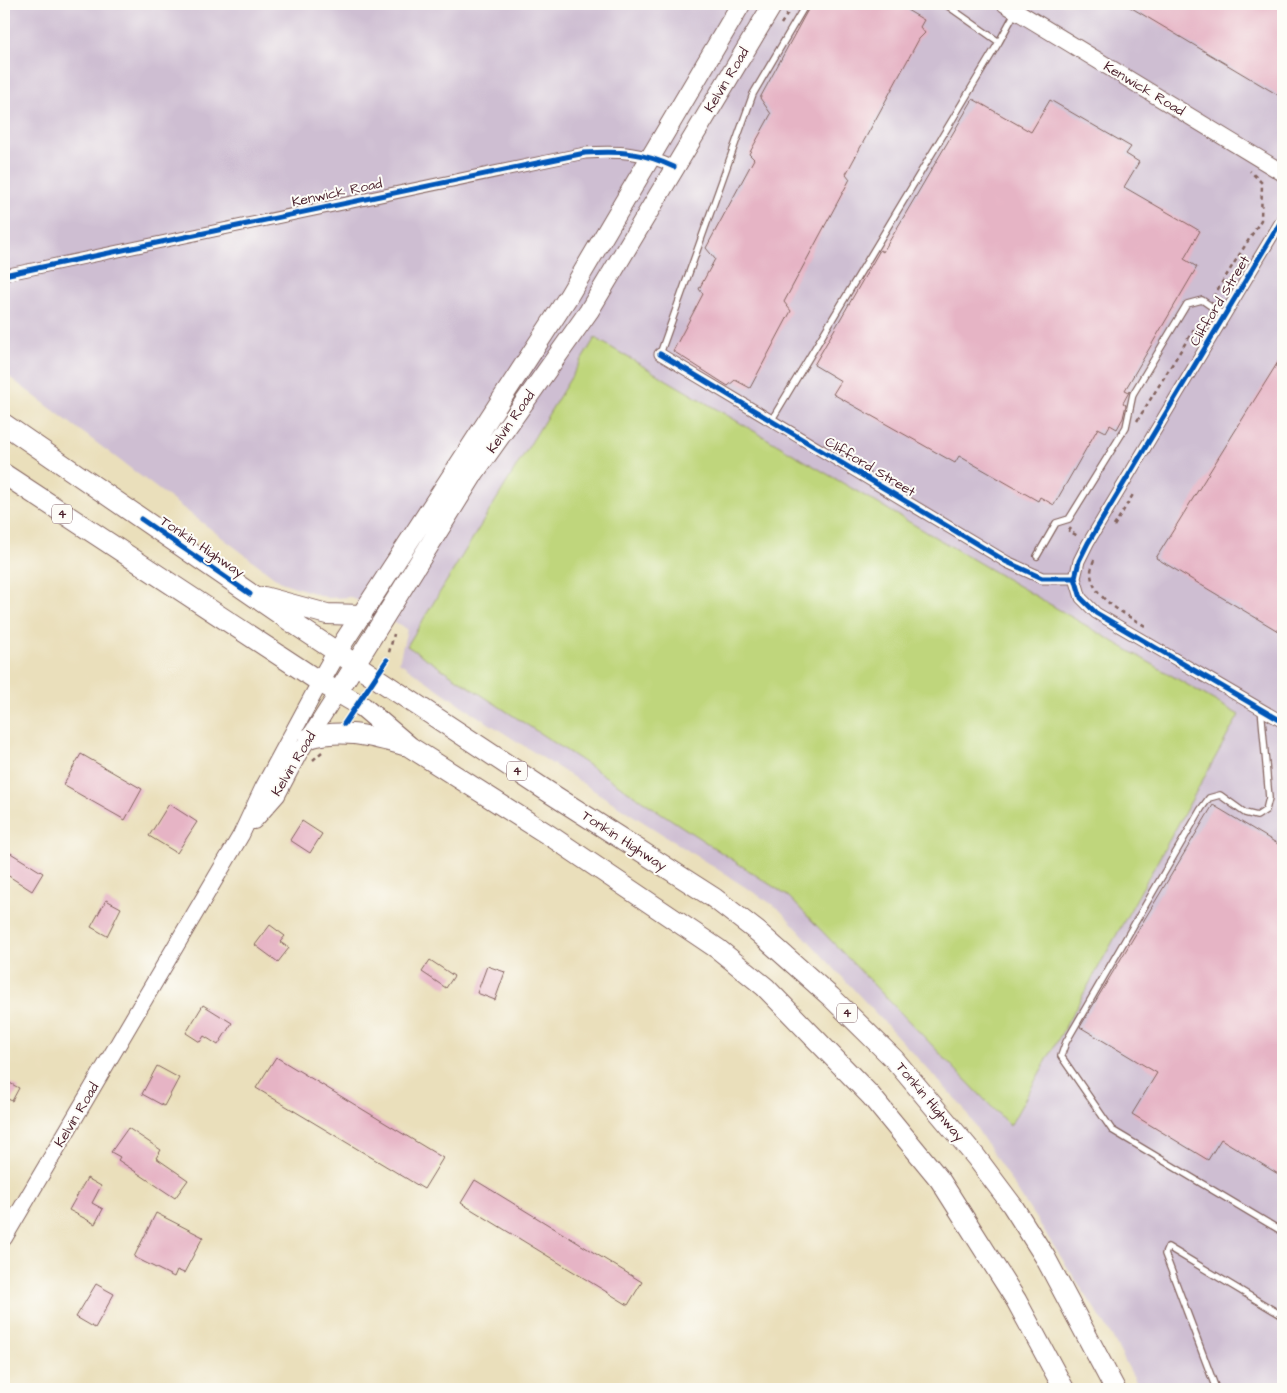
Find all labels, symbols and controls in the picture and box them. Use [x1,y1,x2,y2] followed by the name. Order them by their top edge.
[700,44,754,116] street label: Kelvin Road
[1100,57,1188,121] street label: Kenwick Road
[290,174,384,212] street label: Kenwick Road
[1185,252,1255,350] street label: Clifford Street
[482,387,540,457] street label: Kelvin Road
[821,432,919,502] street label: Clifford Street
[52,504,72,524] road number: 4
[156,511,248,583] street label: Tonkin Highway
[267,728,321,800] street label: Kelvin Road
[507,761,527,780] road number: 4
[578,806,671,876] street label: Tonkin Highway
[837,1004,857,1022] road number: 4
[891,1058,969,1146] street label: Tonkin Highway
[50,1079,104,1151] street label: Kelvin Road

